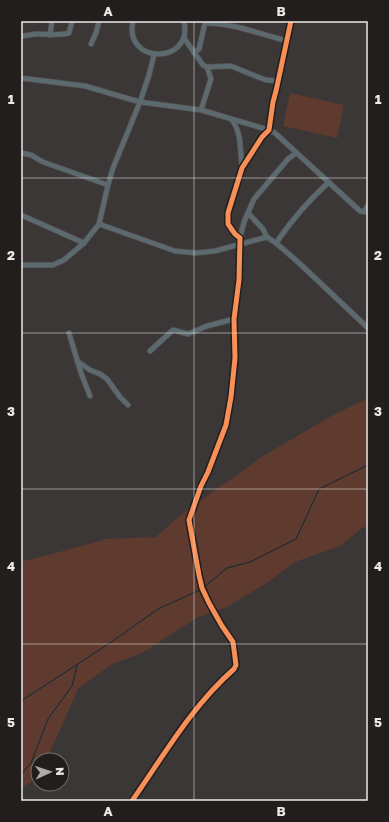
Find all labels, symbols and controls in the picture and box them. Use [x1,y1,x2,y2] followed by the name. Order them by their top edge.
[103,3,113,19] text: A
[276,3,286,19] text: B
[8,91,15,107] text: 1
[375,91,382,107] text: 1
[7,247,15,263] text: 2
[374,247,382,263] text: 2
[7,403,15,419] text: 3
[374,403,382,419] text: 3
[7,558,15,574] text: 4
[374,558,382,574] text: 4
[7,714,15,730] text: 5
[374,714,382,730] text: 5
[30,752,70,792] north arrow
[54,767,67,776] text: N
[103,803,113,819] text: A
[276,803,286,819] text: B

